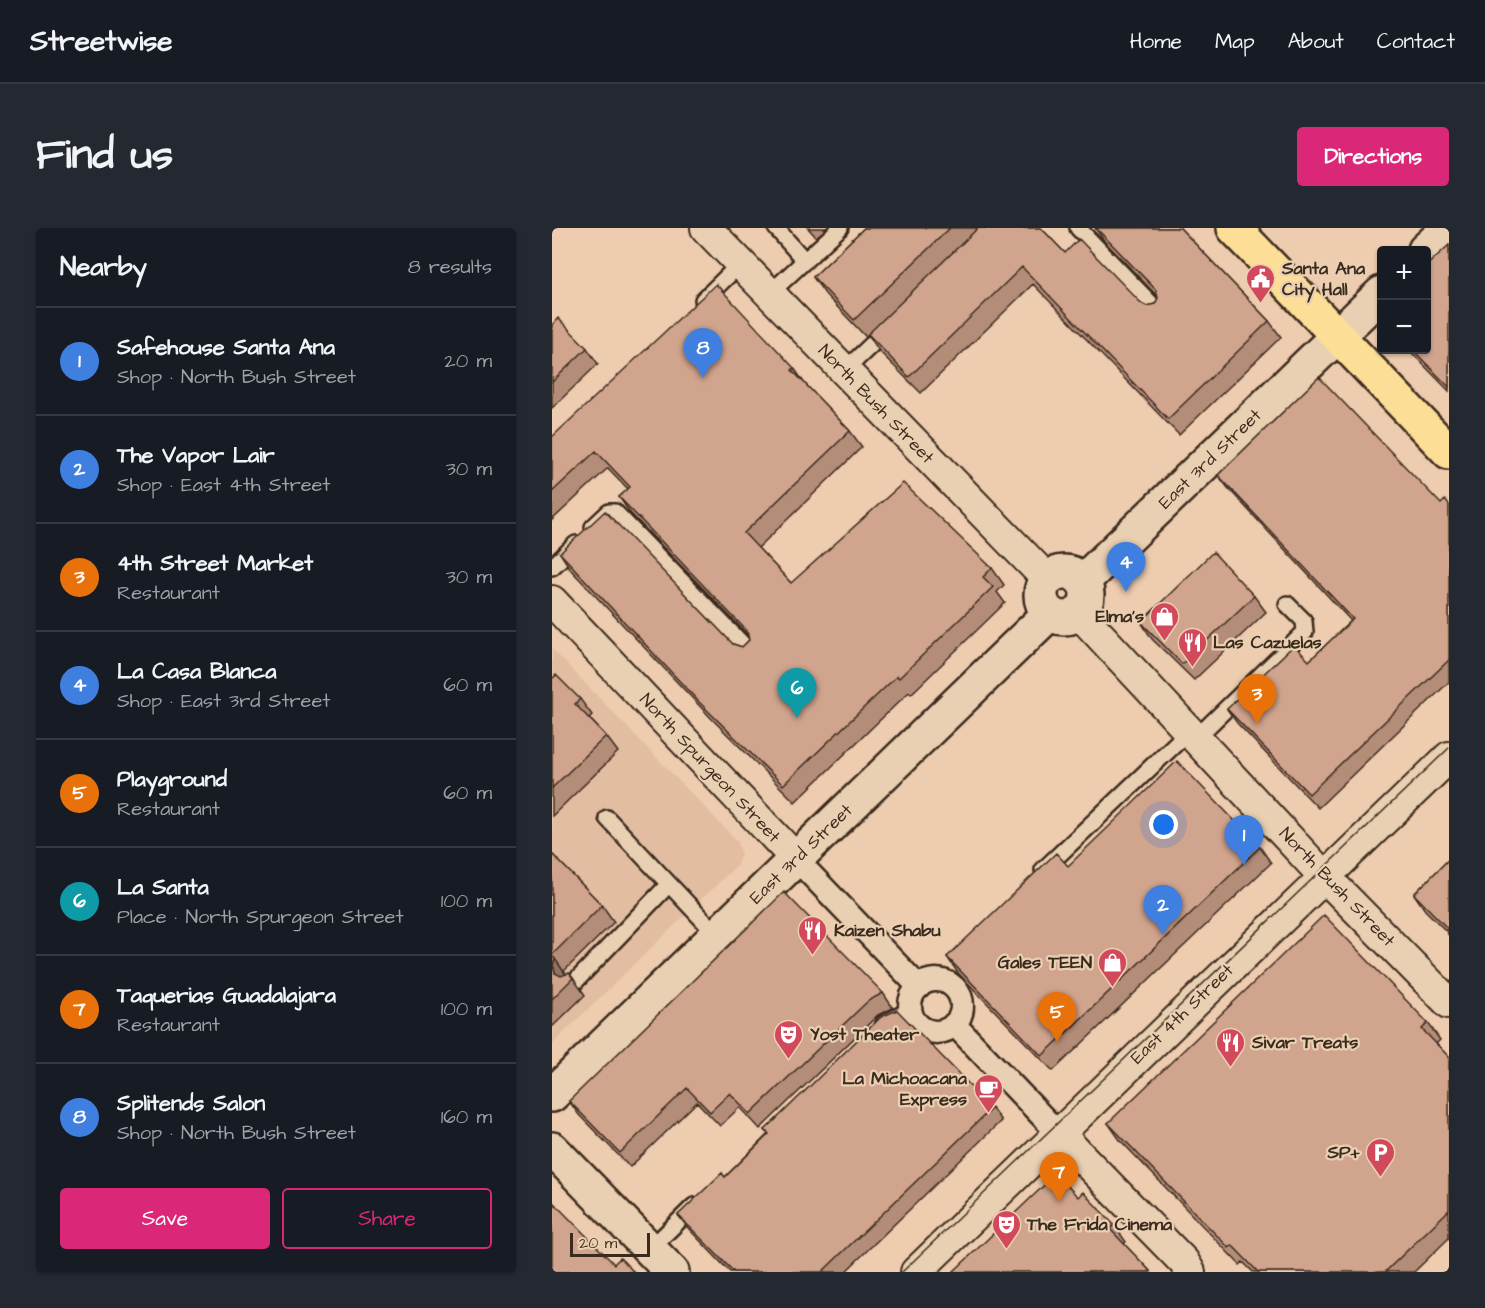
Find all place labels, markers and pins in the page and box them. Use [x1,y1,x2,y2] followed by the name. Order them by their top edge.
[1281,256,1366,303] place label: Santa Ana City Hall
[1245,262,1277,304] public building icon: Santa Ana City Hall
[684,328,722,378] pin: 8
[1106,542,1146,592] pin: 4
[1149,600,1181,642] shop icon: Elma’s
[1095,604,1144,629] place label: Elma’s
[1176,626,1208,668] restaurant icon: Las Cazuelas
[1213,630,1322,655] place label: Las Cazuelas
[778,668,816,718] pin: 6
[1238,674,1276,724] pin: 3
[1224,816,1264,865] pin: 1
[1144,886,1182,935] pin: 2
[797,914,829,956] restaurant icon: Kaizen Shabu
[834,918,941,943] place label: Kaizen Shabu
[1097,946,1129,988] shop icon: Gales TEEN
[998,950,1093,975] place label: Gales TEEN
[1038,992,1076,1042] pin: 5
[773,1018,805,1060] theatre icon: Yost Theater
[810,1022,919,1047] place label: Yost Theater
[1215,1026,1247,1068] restaurant icon: Sivar Treats
[1251,1030,1358,1055] place label: Sivar Treats
[842,1066,968,1112] place label: La Michoacana Express
[972,1072,1004,1114] cafe icon: La Michoacana Express
[1365,1136,1397,1178] parking icon: SP+
[1327,1140,1361,1165] place label: SP+
[1040,1152,1078,1202] pin: 7
[990,1208,1022,1250] theatre icon: The Frida Cinema
[1026,1212,1173,1237] place label: The Frida Cinema

